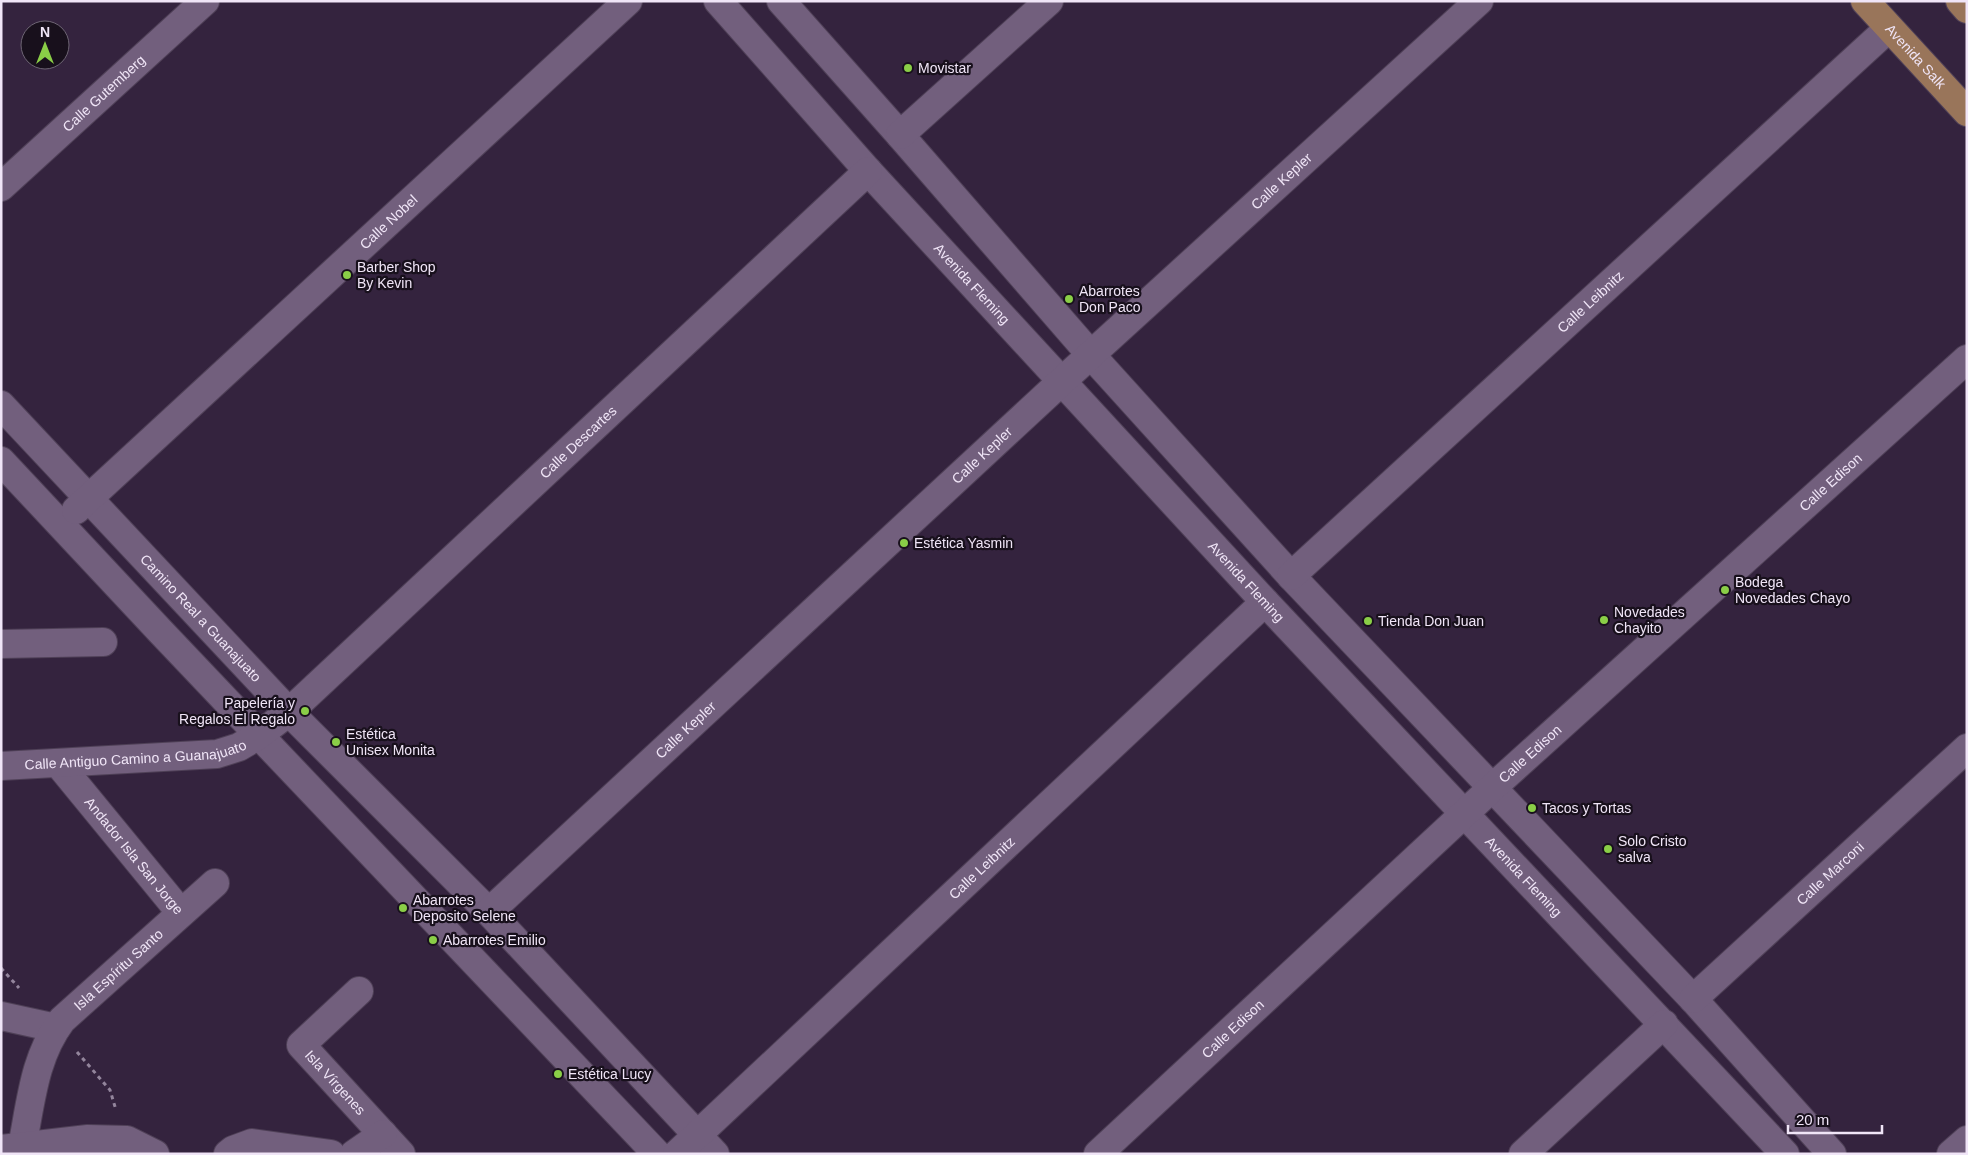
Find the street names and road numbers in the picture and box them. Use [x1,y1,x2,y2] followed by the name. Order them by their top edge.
[1882,21,1950,92] street label: Avenida Salk
[59,52,148,135] street label: Calle Gutemberg
[1248,149,1315,213] street label: Calle Kepler
[356,191,421,252] street label: Calle Nobel
[931,240,1013,327] street label: Avenida Fleming
[1554,267,1627,336] street label: Calle Leibnitz
[536,402,620,482] street label: Calle Descartes
[948,423,1016,487] street label: Calle Kepler
[1796,450,1865,515] street label: Calle Edison
[1205,538,1288,625] street label: Avenida Fleming
[137,551,265,685] street label: Camino Real a Guanajuato
[652,698,719,762] street label: Calle Kepler
[1495,721,1565,786] street label: Calle Edison
[24,736,249,773] street label: Calle Antiguo Camino a Guanajuato
[81,794,187,918] street label: Andador Isla San Jorge
[946,833,1018,903] street label: Calle Leibnitz
[1482,833,1565,920] street label: Avenida Fleming
[1793,839,1867,908] street label: Calle Marconi
[71,926,166,1014] street label: Isla Espíritu Santo
[1199,996,1267,1061] street label: Calle Edison
[302,1047,369,1118] street label: Isla Vírgenes

